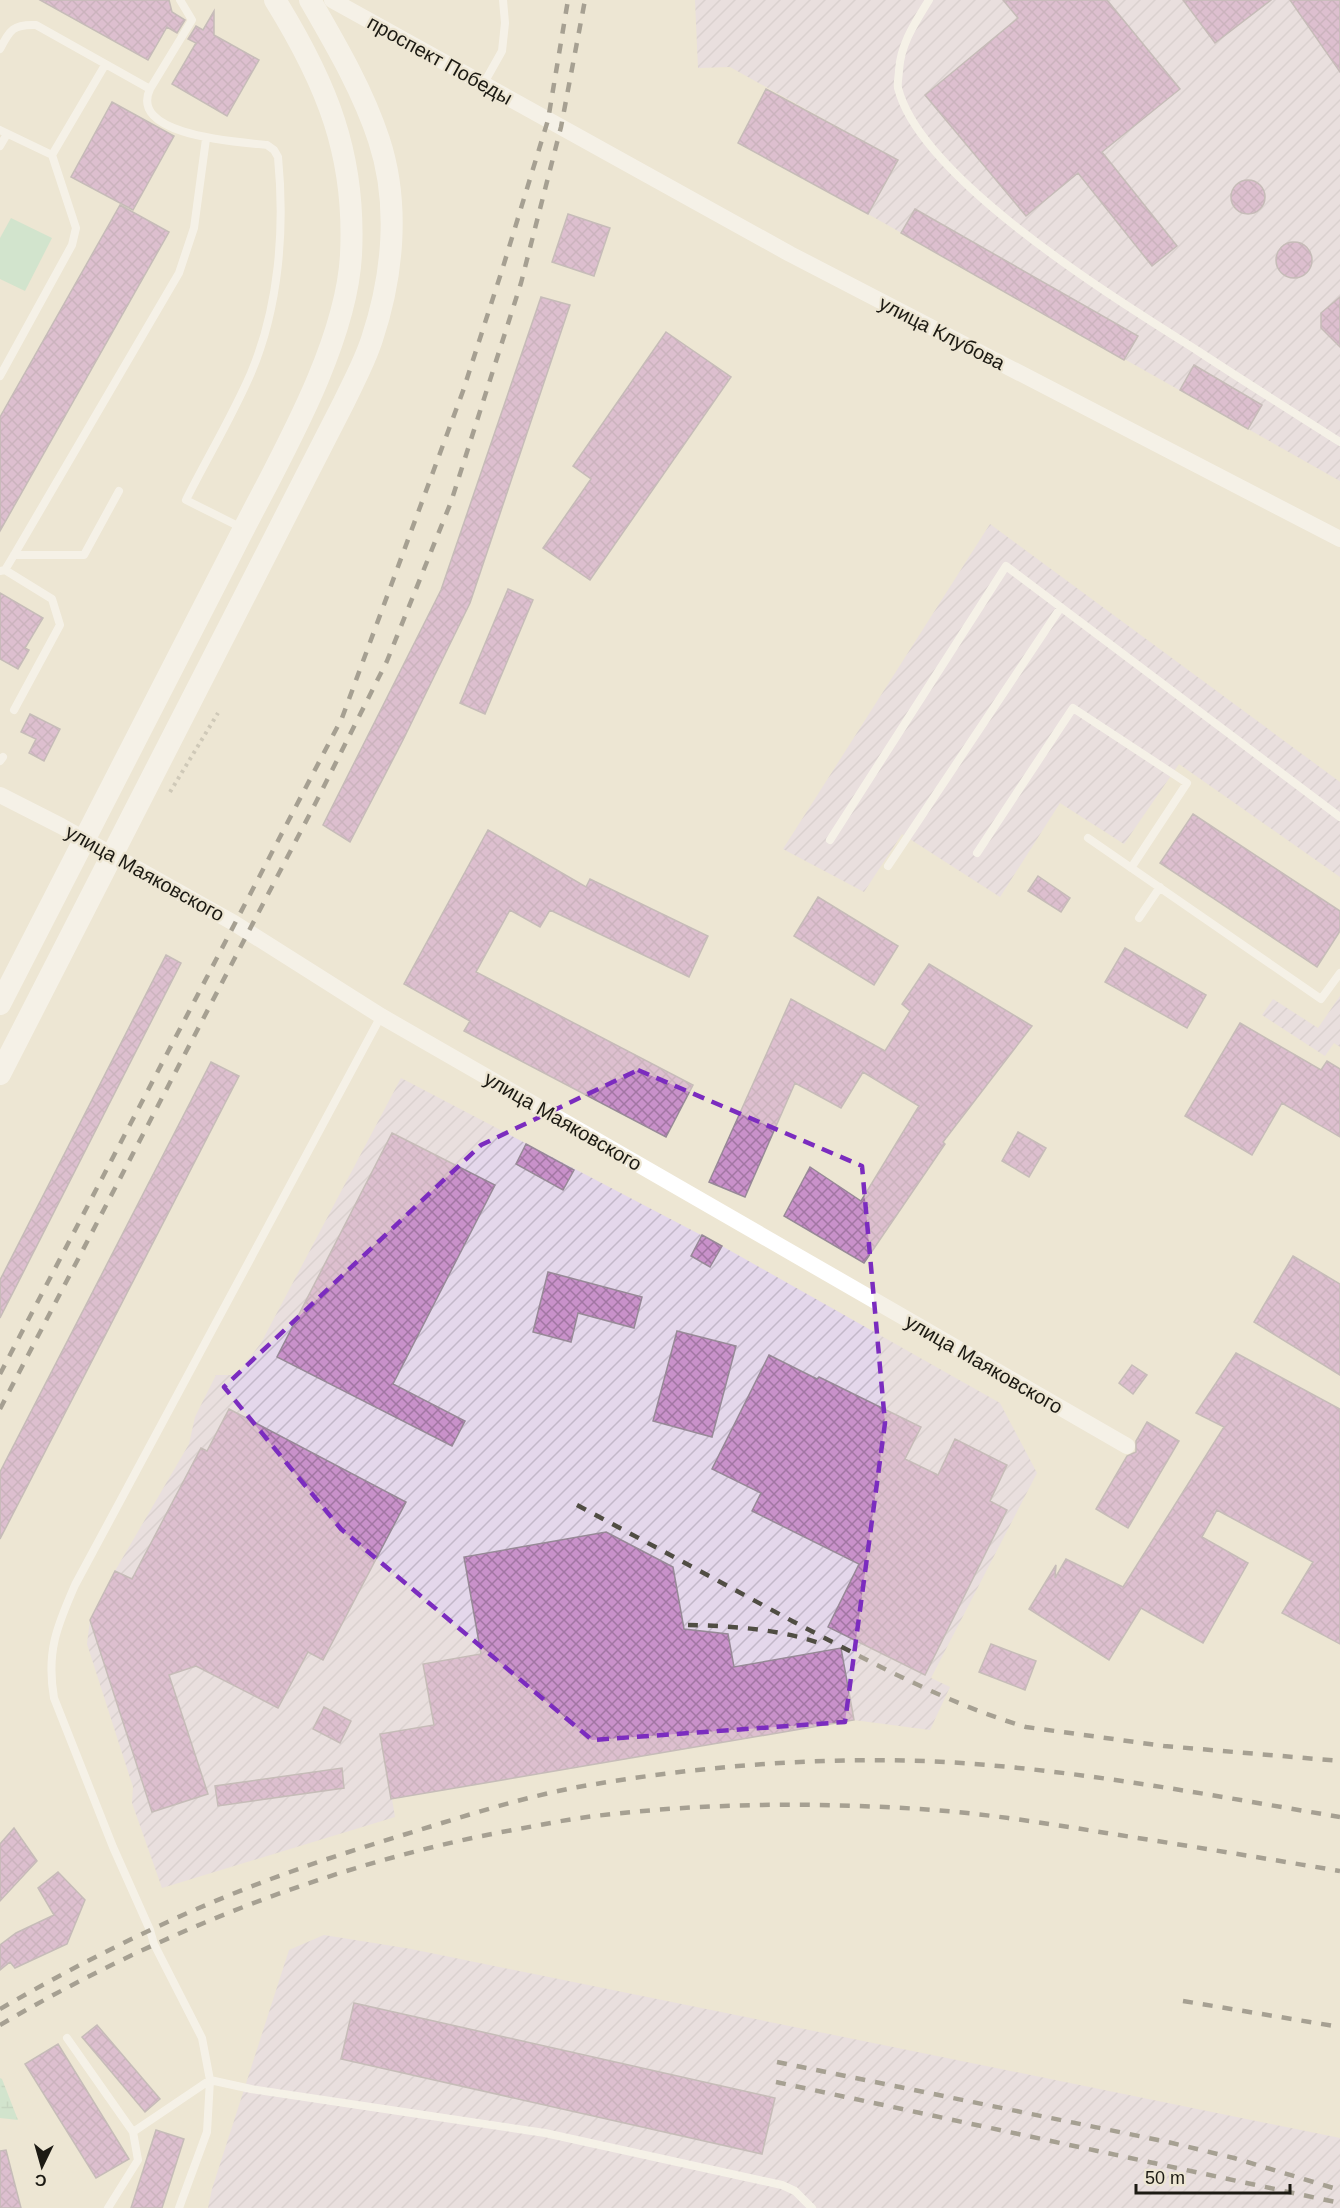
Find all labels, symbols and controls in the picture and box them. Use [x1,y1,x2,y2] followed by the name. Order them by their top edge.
[364,11,516,109] street label: проспект Победы
[875,292,1009,375] street label: улица Клубова
[62,820,228,926] street label: улица Маяковского
[480,1067,646,1175] street label: улица Маяковского
[901,1310,1067,1418] street label: улица Маяковского
[12,2136,72,2196] north arrow
[1136,2157,1290,2195] scale bar
[1145,2168,1185,2188] text: 50 m
[34,2171,47,2189] text: С

